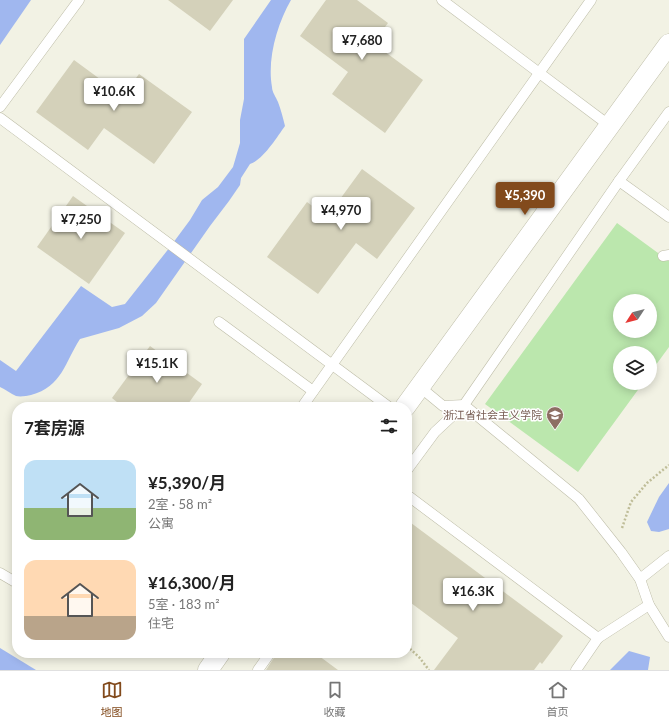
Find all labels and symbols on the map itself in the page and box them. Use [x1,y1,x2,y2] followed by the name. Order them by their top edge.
[329,27,395,61] pin: ¥7,680
[81,78,147,112] pin: ¥10.6K
[492,182,558,216] pin: ¥5,390
[308,197,374,231] pin: ¥4,970
[48,206,114,240] pin: ¥7,250
[613,294,657,338] north arrow
[124,350,190,384] pin: ¥15.1K
[545,405,565,430] school or university icon: 浙江省社会主义学院
[443,408,542,421] place label: 浙江省社会主义学院
[440,578,506,612] pin: ¥16.3K

